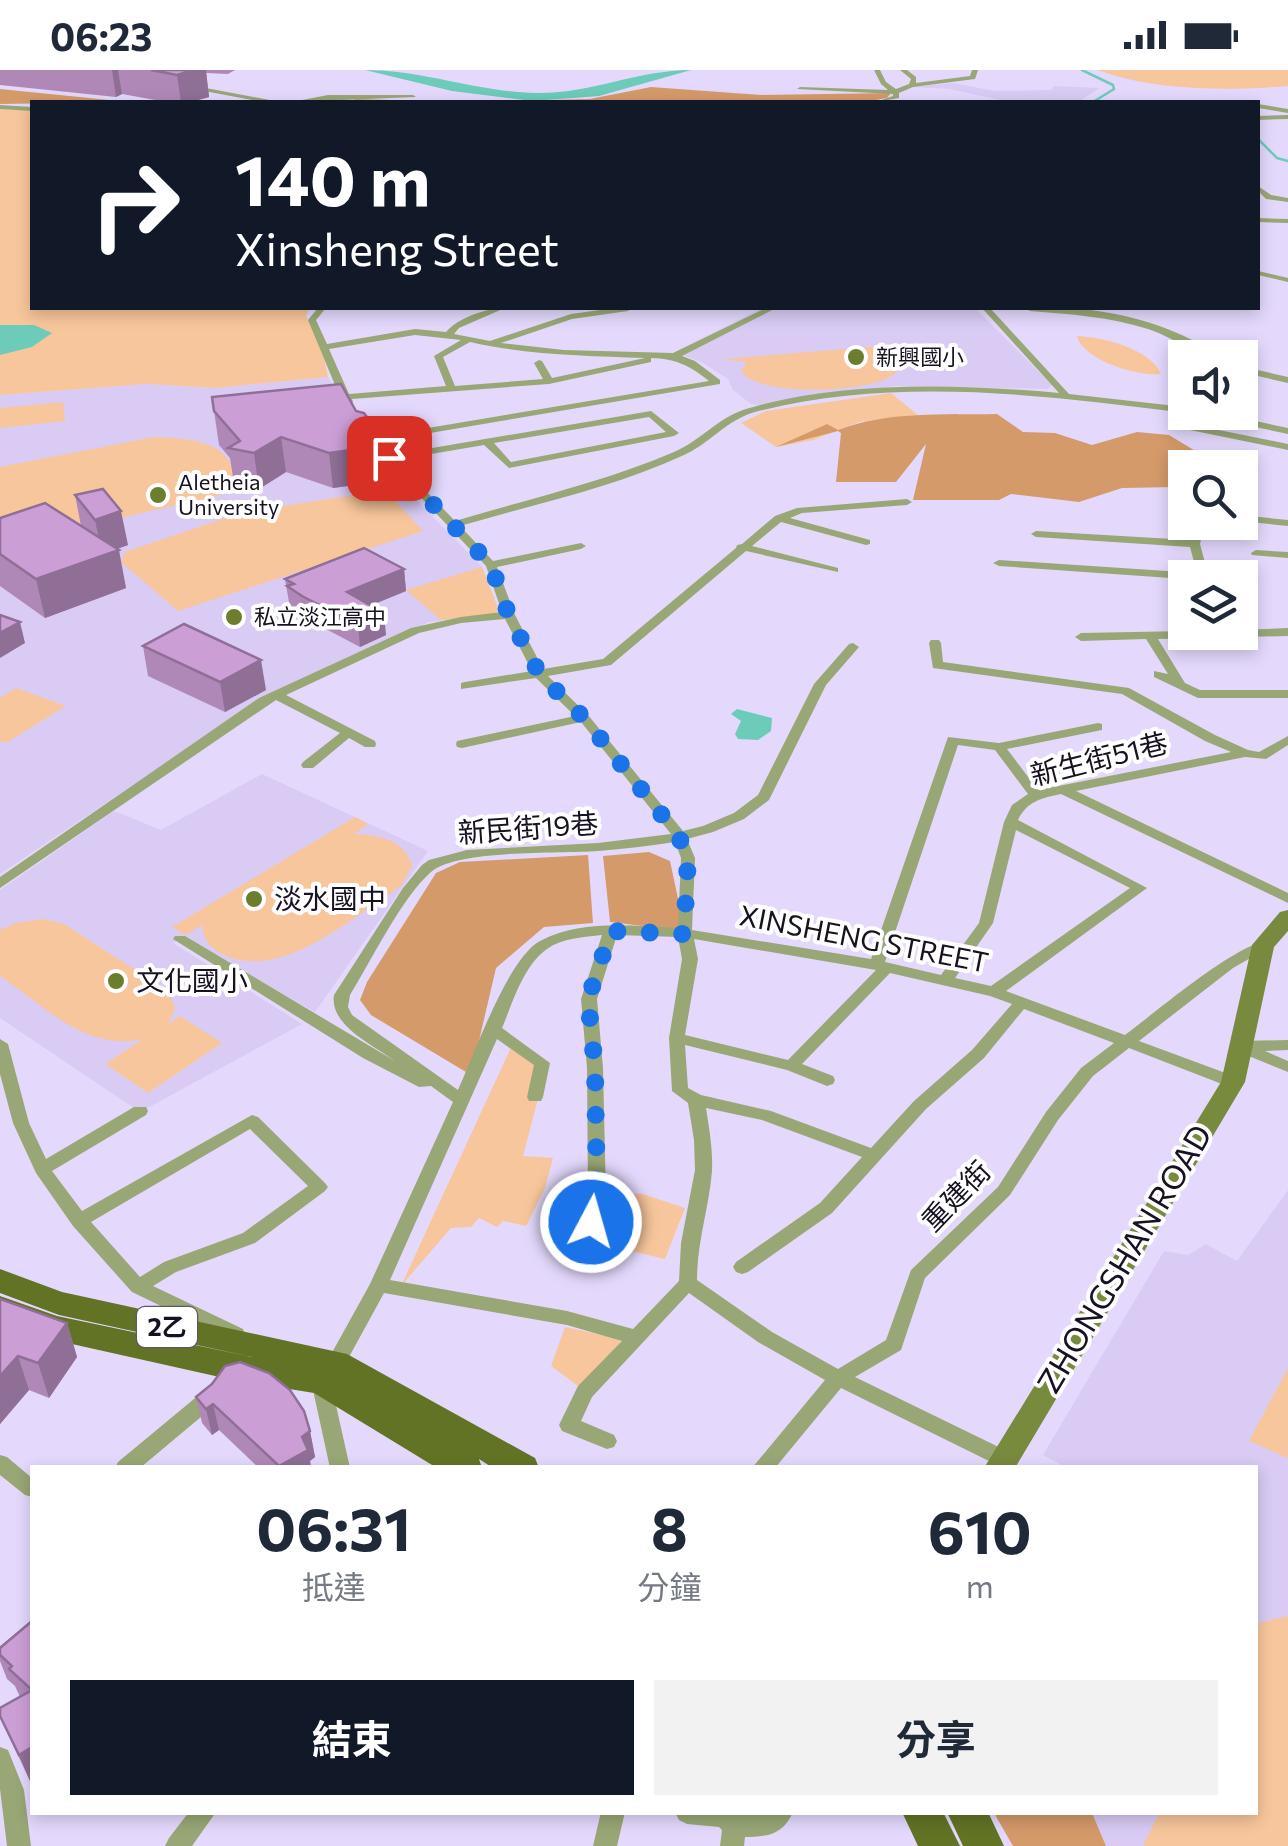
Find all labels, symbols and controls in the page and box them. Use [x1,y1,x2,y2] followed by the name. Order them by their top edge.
[50,12,153,59] text: 06:23
[235,135,431,220] text: 140 m
[70,140,200,270] icon: right
[235,220,559,275] text: Xinsheng Street
[1168,340,1258,650] map controls
[1168,340,1258,430] button: sound
[876,343,964,370] place label: 新興國小
[845,346,867,368] marker: 新興國小
[347,416,432,501] pin
[362,431,417,486] icon: arrive
[1168,450,1258,540] button: search
[178,468,279,520] place label: Aletheia University
[147,484,169,506] marker: Aletheia University
[1168,560,1258,650] button: layers
[254,603,386,630] place label: 私立淡江高中
[223,606,245,628] marker: 私立淡江高中
[1027,725,1171,791] street label: 新生街51巷
[456,805,599,849] street label: 新民街19巷
[274,881,386,915] place label: 淡水國中
[243,888,265,910] marker: 淡水國中
[737,897,992,979] street label: XINSHENG STREET
[136,963,248,997] place label: 文化國小
[105,970,127,992] marker: 文化國小
[1027,1116,1219,1399] street label: ZHONGSHAN ROAD
[914,1153,997,1237] street label: 重建街
[539,1170,643,1274] position arrow
[137,1307,197,1347] road number: 2乙
[256,1490,411,1563] text: 06:31
[651,1490,688,1563] text: 8
[928,1493,1032,1566] text: 610
[966,1565,994,1605] text: m
[302,1566,366,1606] text: 抵達
[637,1566,701,1606] text: 分鐘
[70,1680,634,1795] button: 結束
[654,1680,1218,1795] button: 分享

